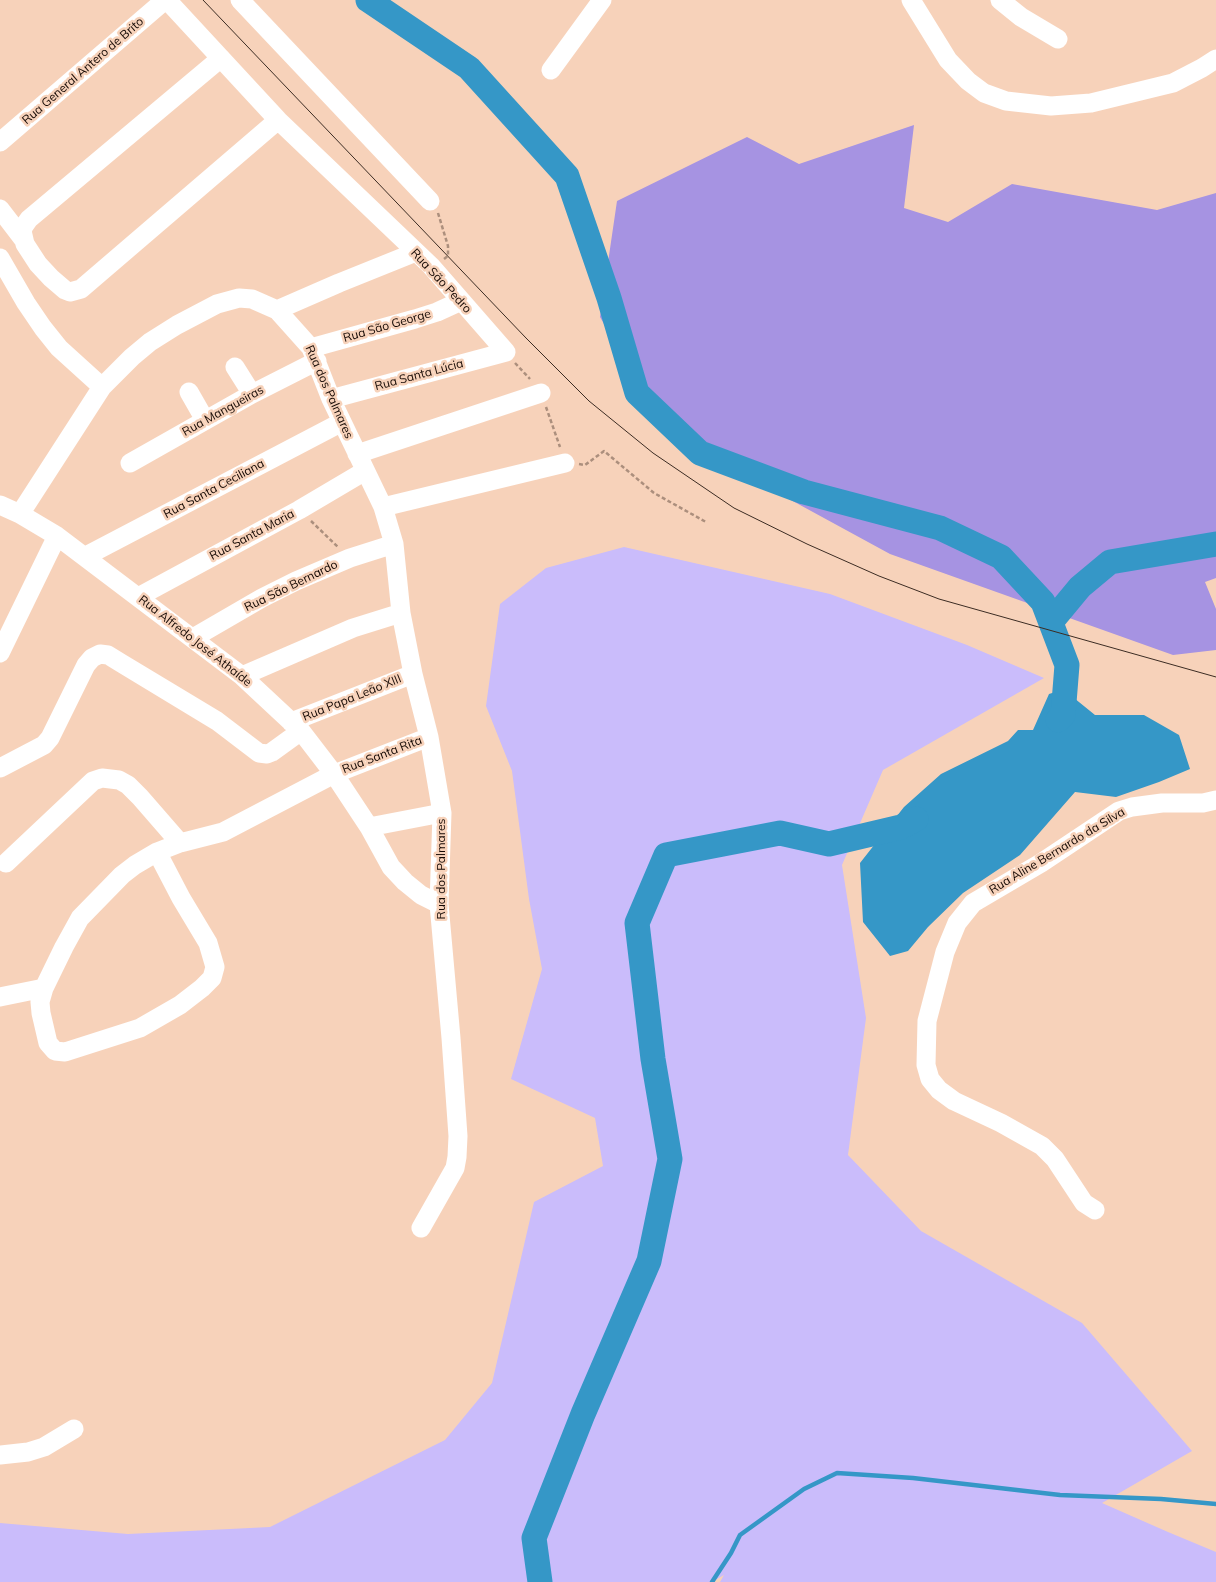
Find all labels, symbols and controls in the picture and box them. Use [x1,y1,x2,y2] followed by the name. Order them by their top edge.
[19,14,147,128] street label: Rua General Antero de Brito
[408,246,474,316] street label: Rua São Pedro
[342,307,432,345] street label: Rua São George
[302,343,356,441] street label: Rua dos Palmares
[373,356,465,394] street label: Rua Santa Lúcia
[180,383,266,439] street label: Rua Mangueiras
[161,456,267,522] street label: Rua Santa Ceciliana
[207,507,297,563] street label: Rua Santa Maria
[242,557,340,615] street label: Rua São Bernardo
[136,592,254,690] street label: Rua Alfredo José Athaíde
[301,672,403,724] street label: Rua Papa Leão XIII
[340,733,424,777] street label: Rua Santa Rita
[987,805,1127,897] street label: Rua Aline Bernardo da Silva
[434,819,448,919] street label: Rua dos Palmares

